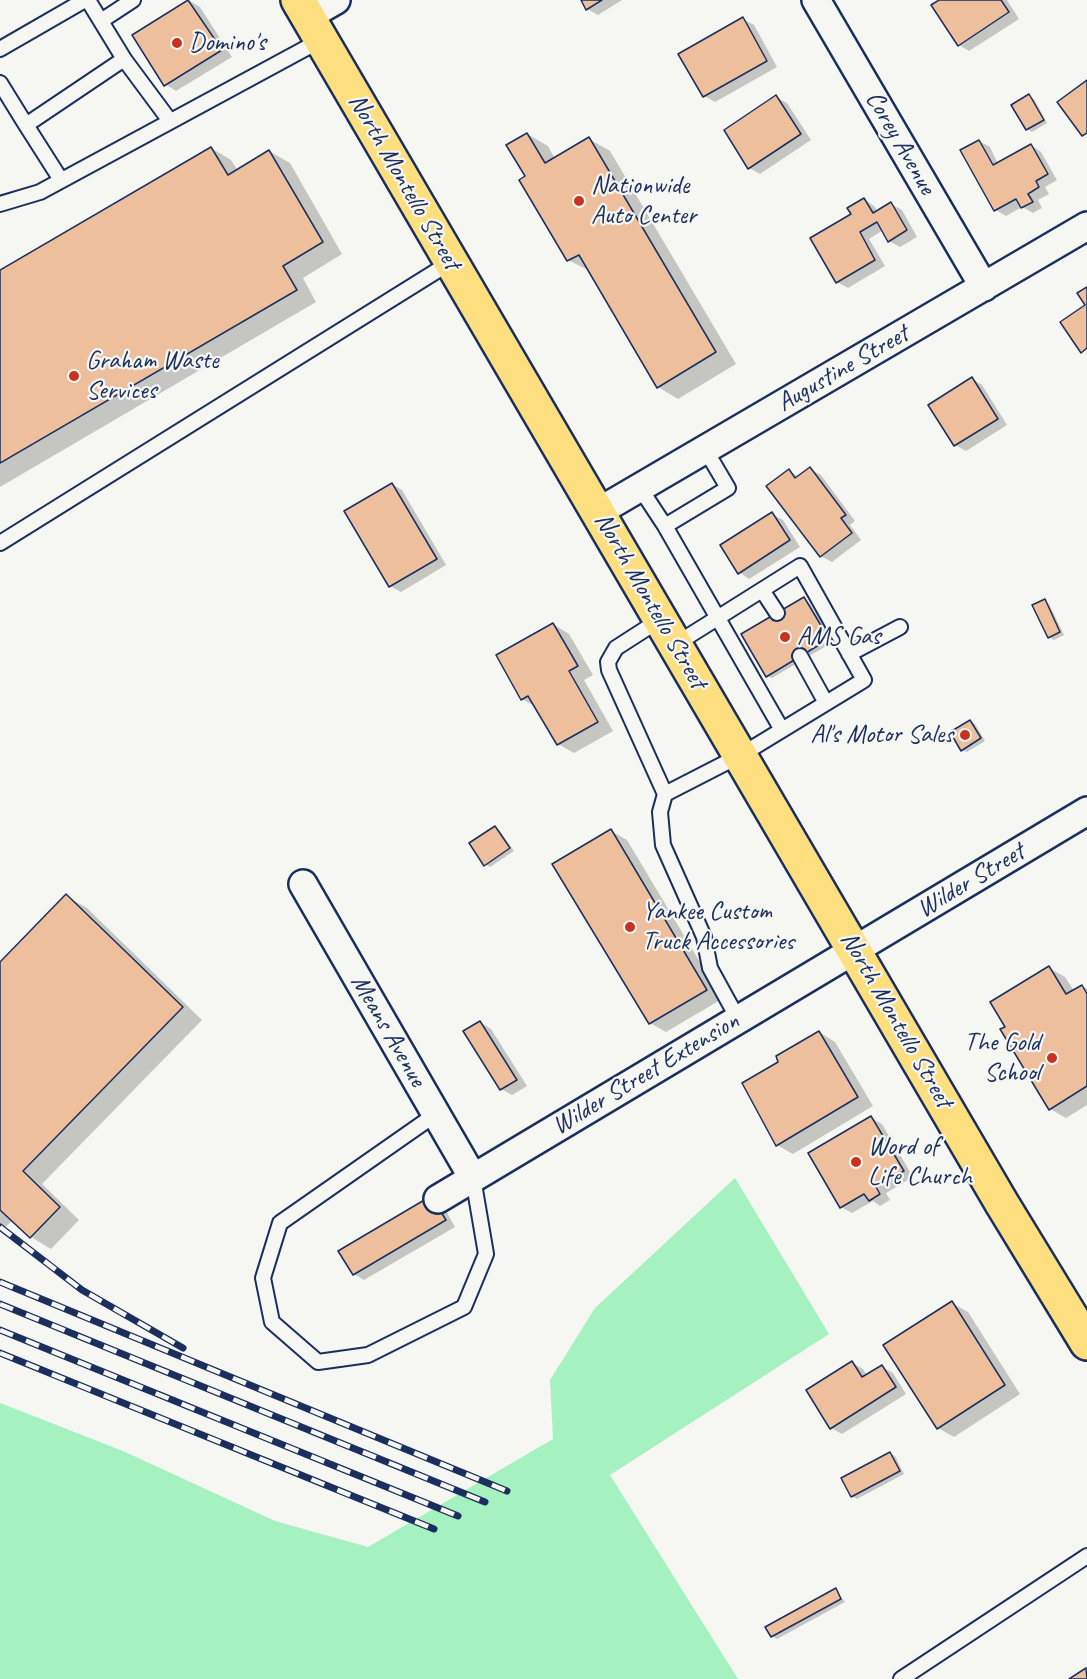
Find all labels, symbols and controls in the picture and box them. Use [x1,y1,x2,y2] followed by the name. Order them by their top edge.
[189,27,266,59] place label: Domino's
[170,36,184,50] marker: Domino's
[858,86,942,200] street label: Corey Avenue
[341,88,467,276] street label: North Montello Street
[591,170,696,231] place label: Nationwide Auto Center
[572,194,586,208] marker: Nationwide Auto Center
[772,319,914,419] street label: Augustine Street
[86,345,218,406] place label: Graham Waste Services
[67,369,81,383] marker: Graham Waste Services
[587,507,713,695] street label: North Montello Street
[797,621,880,653] place label: AMS Gas
[778,630,792,644] marker: AMS Gas
[811,719,953,751] place label: Al's Motor Sales
[958,728,972,742] marker: Al's Motor Sales
[912,837,1030,925] street label: Wilder Street
[642,896,794,958] place label: Yankee Custom Truck Accessories
[623,920,637,934] marker: Yankee Custom Truck Accessories
[833,926,959,1114] street label: North Montello Street
[343,969,433,1093] street label: Means Avenue
[547,1006,745,1142] street label: Wilder Street Extension
[964,1027,1040,1088] place label: The Gold School
[1045,1051,1059,1065] marker: The Gold School
[868,1131,972,1192] place label: Word of Life Church
[849,1155,863,1169] marker: Word of Life Church

